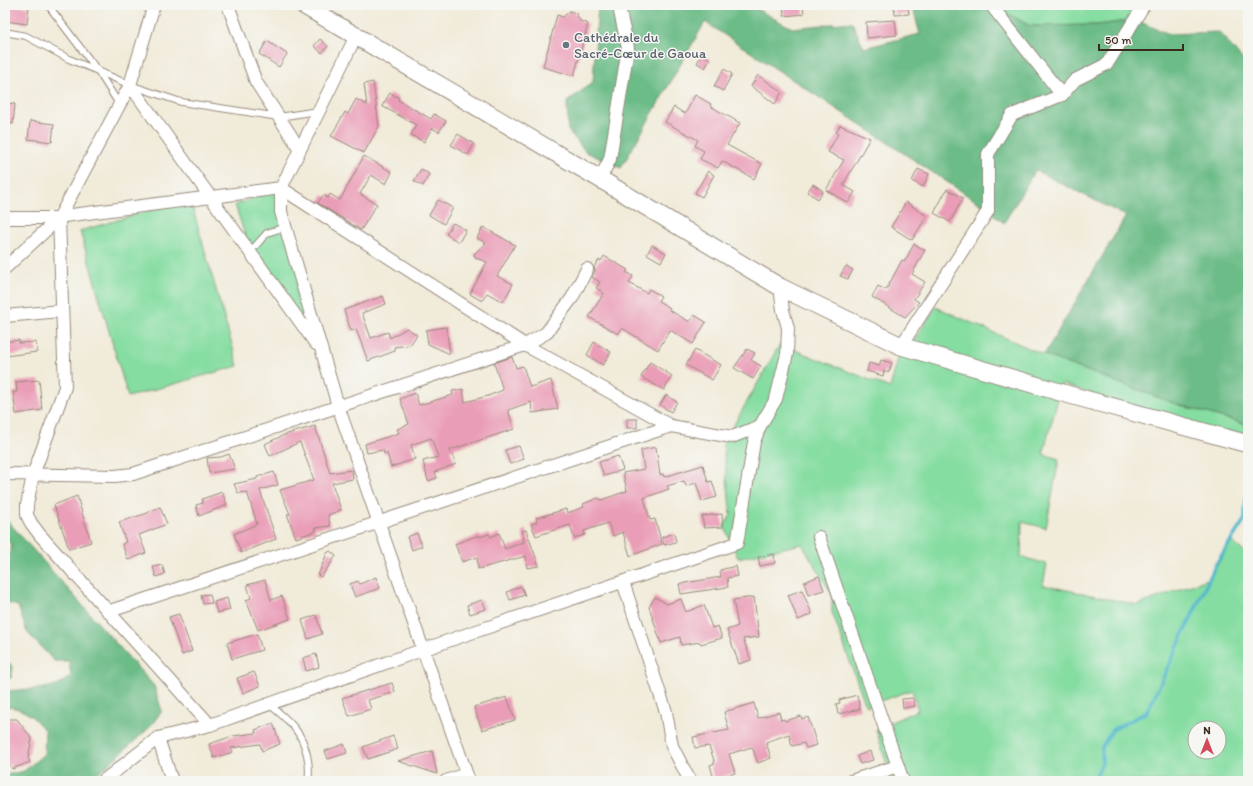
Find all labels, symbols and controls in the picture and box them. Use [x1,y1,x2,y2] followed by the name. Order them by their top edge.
[1099,26,1183,52] scale bar
[574,29,707,62] place label: Cathédrale du Sacré-Cœur de Gaoua
[1105,33,1131,47] text: 50 m
[561,40,571,50] marker: Cathédrale du Sacré-Cœur de Gaoua
[1187,720,1227,760] north arrow
[1203,724,1211,737] text: N

